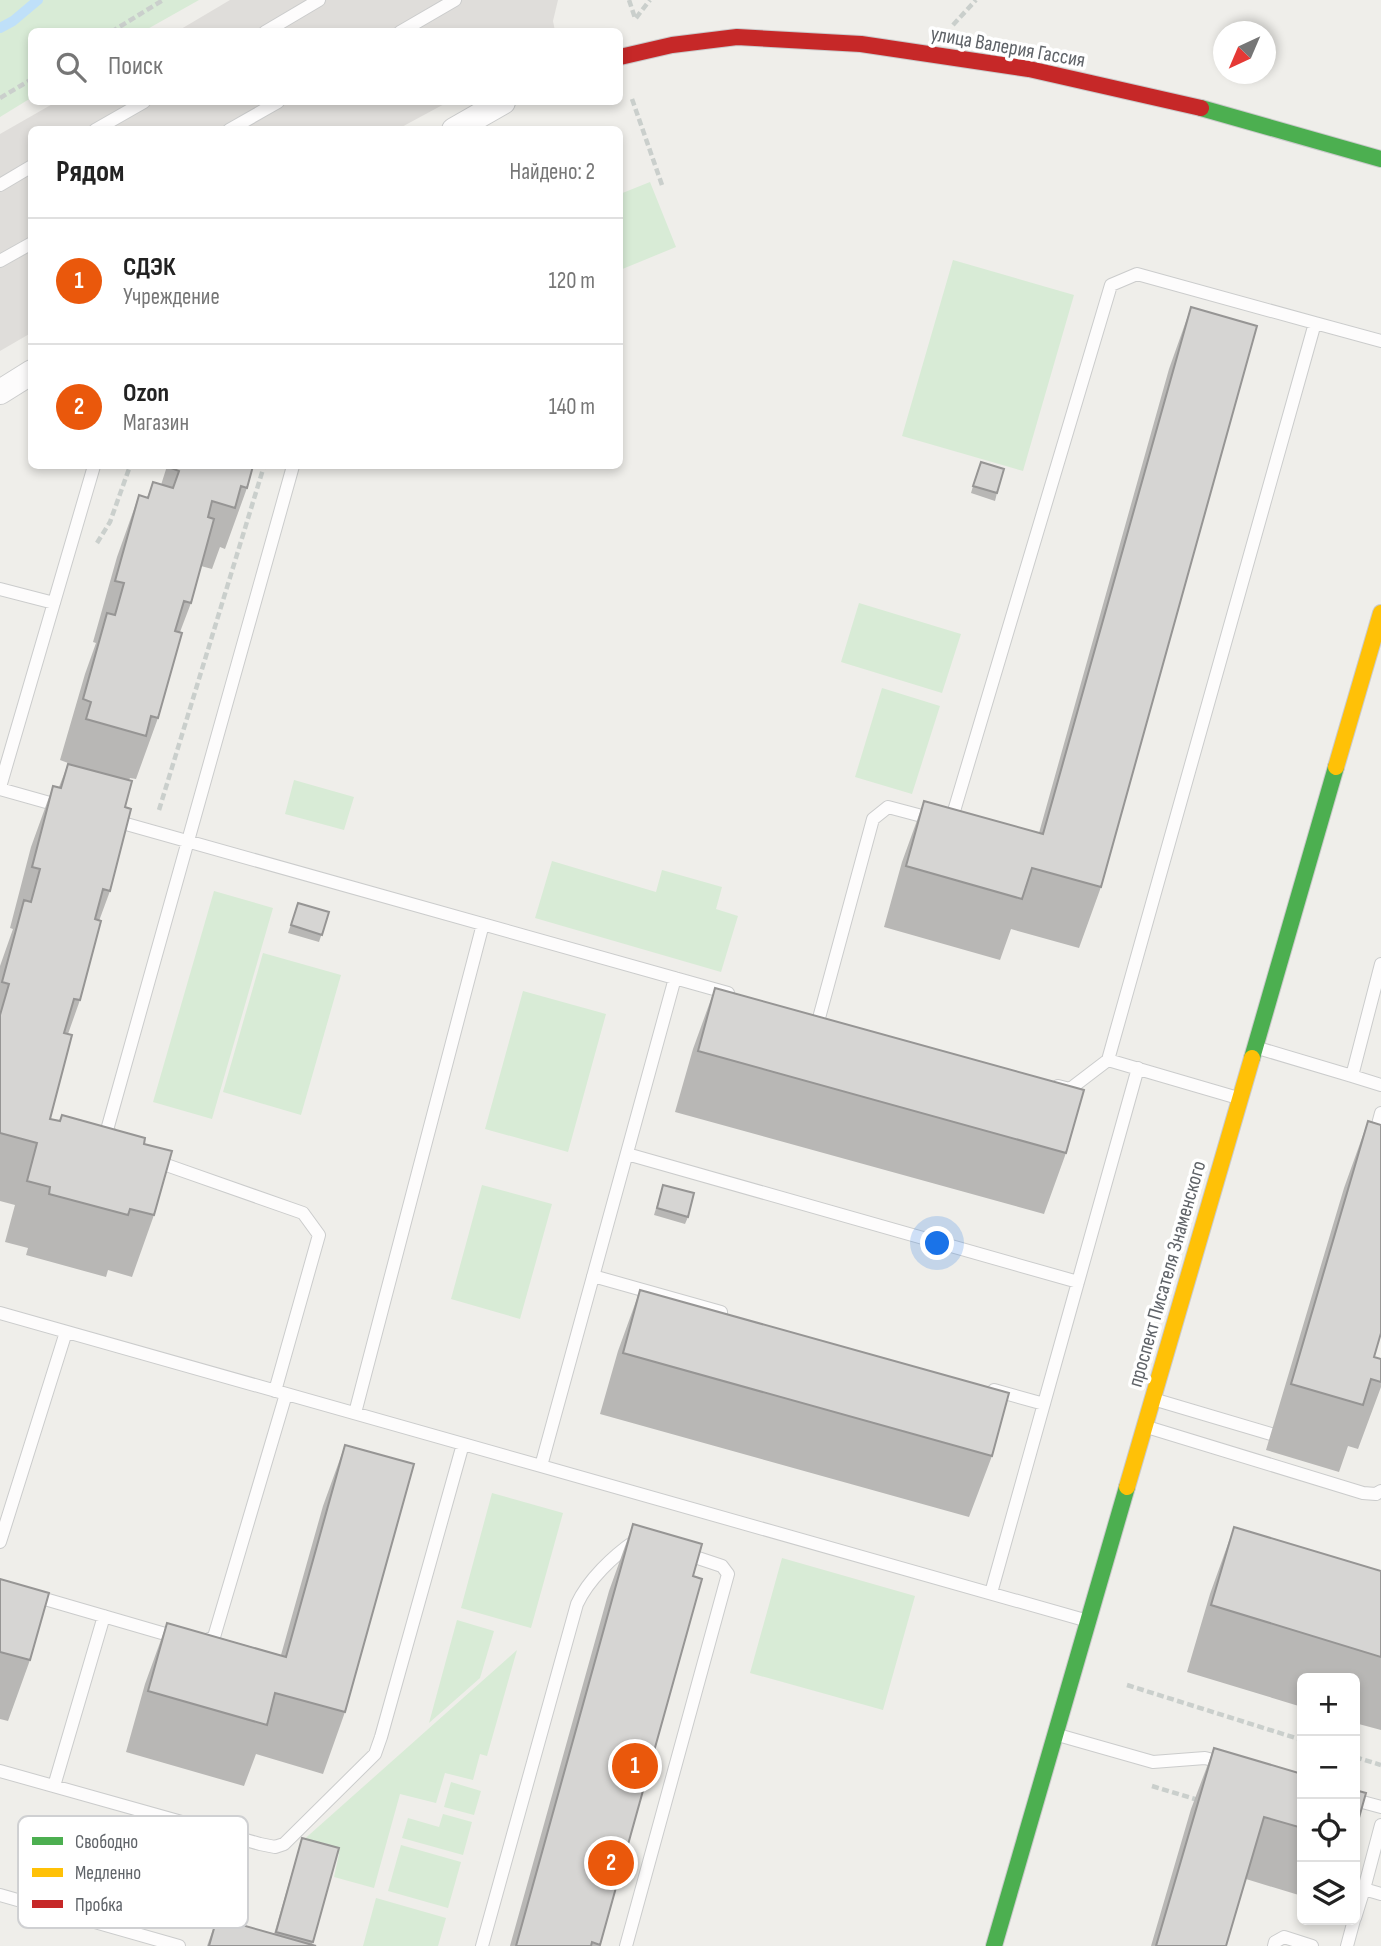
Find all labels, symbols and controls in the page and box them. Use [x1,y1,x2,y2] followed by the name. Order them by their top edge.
[929,21,1087,73] street label: улица Валерия Гассия
[1213,21,1276,84] north arrow
[28,28,623,105] search box
[52,48,90,86] icon: search
[108,51,163,82] text: Поиск
[56,154,124,190] text: Рядом
[509,158,595,186] text: Найдено: 2
[123,252,176,283] text: СДЭК
[74,267,84,295] text: 1
[549,267,595,295] text: 120 m
[123,283,220,311] text: Учреждение
[123,378,169,409] text: Ozon
[74,393,84,421] text: 2
[549,393,595,421] text: 140 m
[123,409,189,437] text: Магазин
[1123,1158,1211,1390] street label: проспект Писателя Знаменского
[920,1226,954,1260] your location
[1297,1673,1360,1925] map controls
[1297,1673,1360,1736] button: +
[1297,1736,1360,1799] button: −
[612,1740,658,1792] pin: 1
[1297,1799,1360,1862] button: locate
[18,1816,248,1928] legend
[75,1831,138,1854] text: Свободно
[588,1837,634,1889] pin: 2
[75,1862,141,1885] text: Медленно
[1297,1862,1360,1925] button: layers
[75,1894,123,1917] text: Пробка

